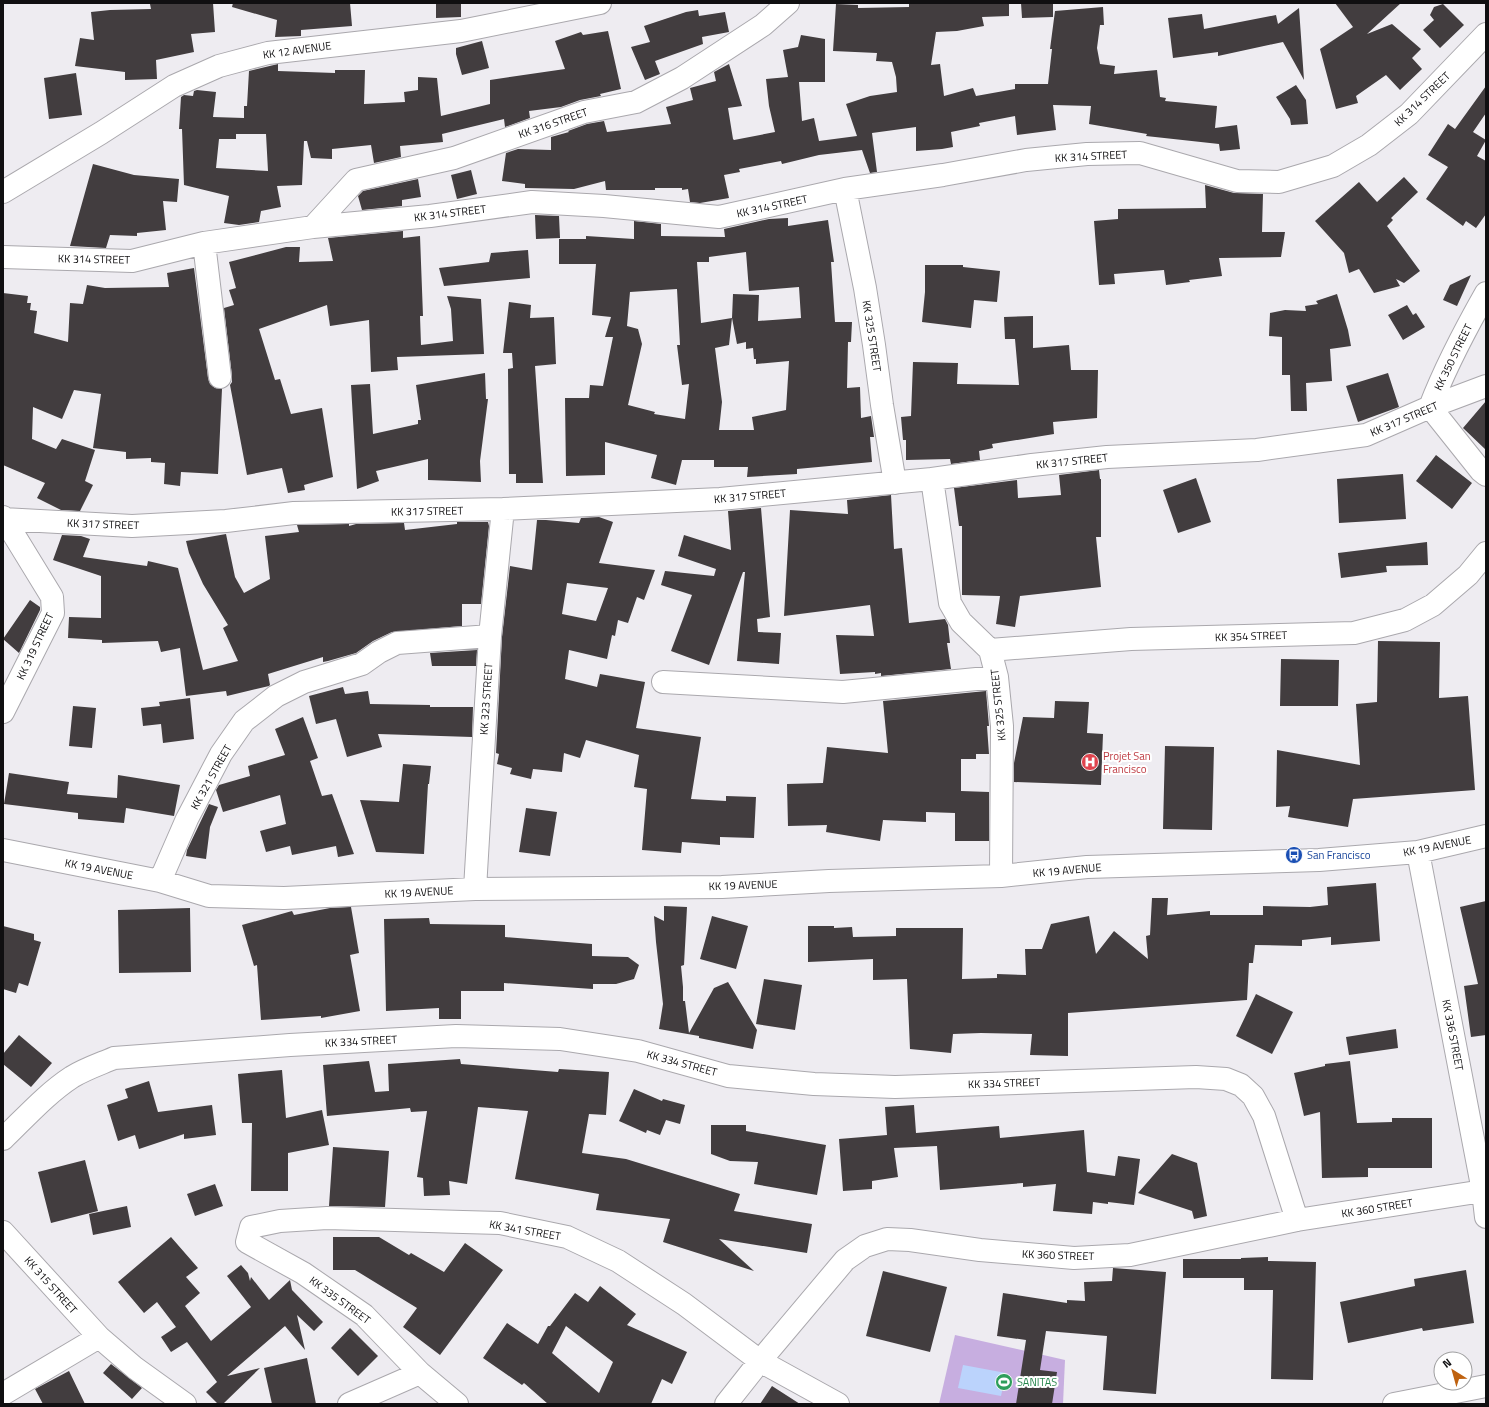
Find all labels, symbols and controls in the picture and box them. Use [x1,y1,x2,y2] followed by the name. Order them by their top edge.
[262,37,332,63] street label: KK 12 AVENUE
[1390,68,1454,130] street label: KK 314 STREET
[516,104,590,142] street label: KK 316 STREET
[1054,146,1128,166] street label: KK 314 STREET
[735,191,809,221] street label: KK 314 STREET
[413,201,487,225] street label: KK 314 STREET
[58,250,130,268] street label: KK 314 STREET
[858,299,886,373] street label: KK 325 STREET
[1430,321,1476,393] street label: KK 350 STREET
[1368,397,1441,440] street label: KK 317 STREET
[1035,449,1109,473] street label: KK 317 STREET
[713,485,787,507] street label: KK 317 STREET
[391,502,463,520] street label: KK 317 STREET
[67,515,140,533] street label: KK 317 STREET
[12,610,58,682] street label: KK 319 STREET
[1215,627,1288,645] street label: KK 354 STREET
[475,662,497,736] street label: KK 323 STREET
[986,668,1010,742] street label: KK 325 STREET
[186,741,236,813] street label: KK 321 STREET
[1103,748,1151,777] place label: Projet San Francisco
[1080,752,1100,772] hospital icon: Projet San Francisco
[1402,832,1472,860] street label: KK 19 AVENUE
[1284,845,1304,865] bus stop icon: San Francisco
[1307,847,1371,863] place label: San Francisco
[64,855,134,883] street label: KK 19 AVENUE
[1032,859,1102,881] street label: KK 19 AVENUE
[708,876,778,894] street label: KK 19 AVENUE
[384,882,454,902] street label: KK 19 AVENUE
[1438,998,1468,1072] street label: KK 336 STREET
[324,1031,398,1051] street label: KK 334 STREET
[645,1046,719,1080] street label: KK 334 STREET
[968,1074,1041,1092] street label: KK 334 STREET
[1340,1194,1414,1222] street label: KK 360 STREET
[488,1216,562,1244] street label: KK 341 STREET
[1022,1246,1095,1264] street label: KK 360 STREET
[21,1253,81,1317] street label: KK 315 STREET
[306,1272,374,1328] street label: KK 335 STREET
[1433,1351,1473,1391] north arrow
[1439,1354,1455,1372] text: N
[994,1372,1014,1392] sports icon: SANITAS
[1017,1374,1057,1390] place label: SANITAS

